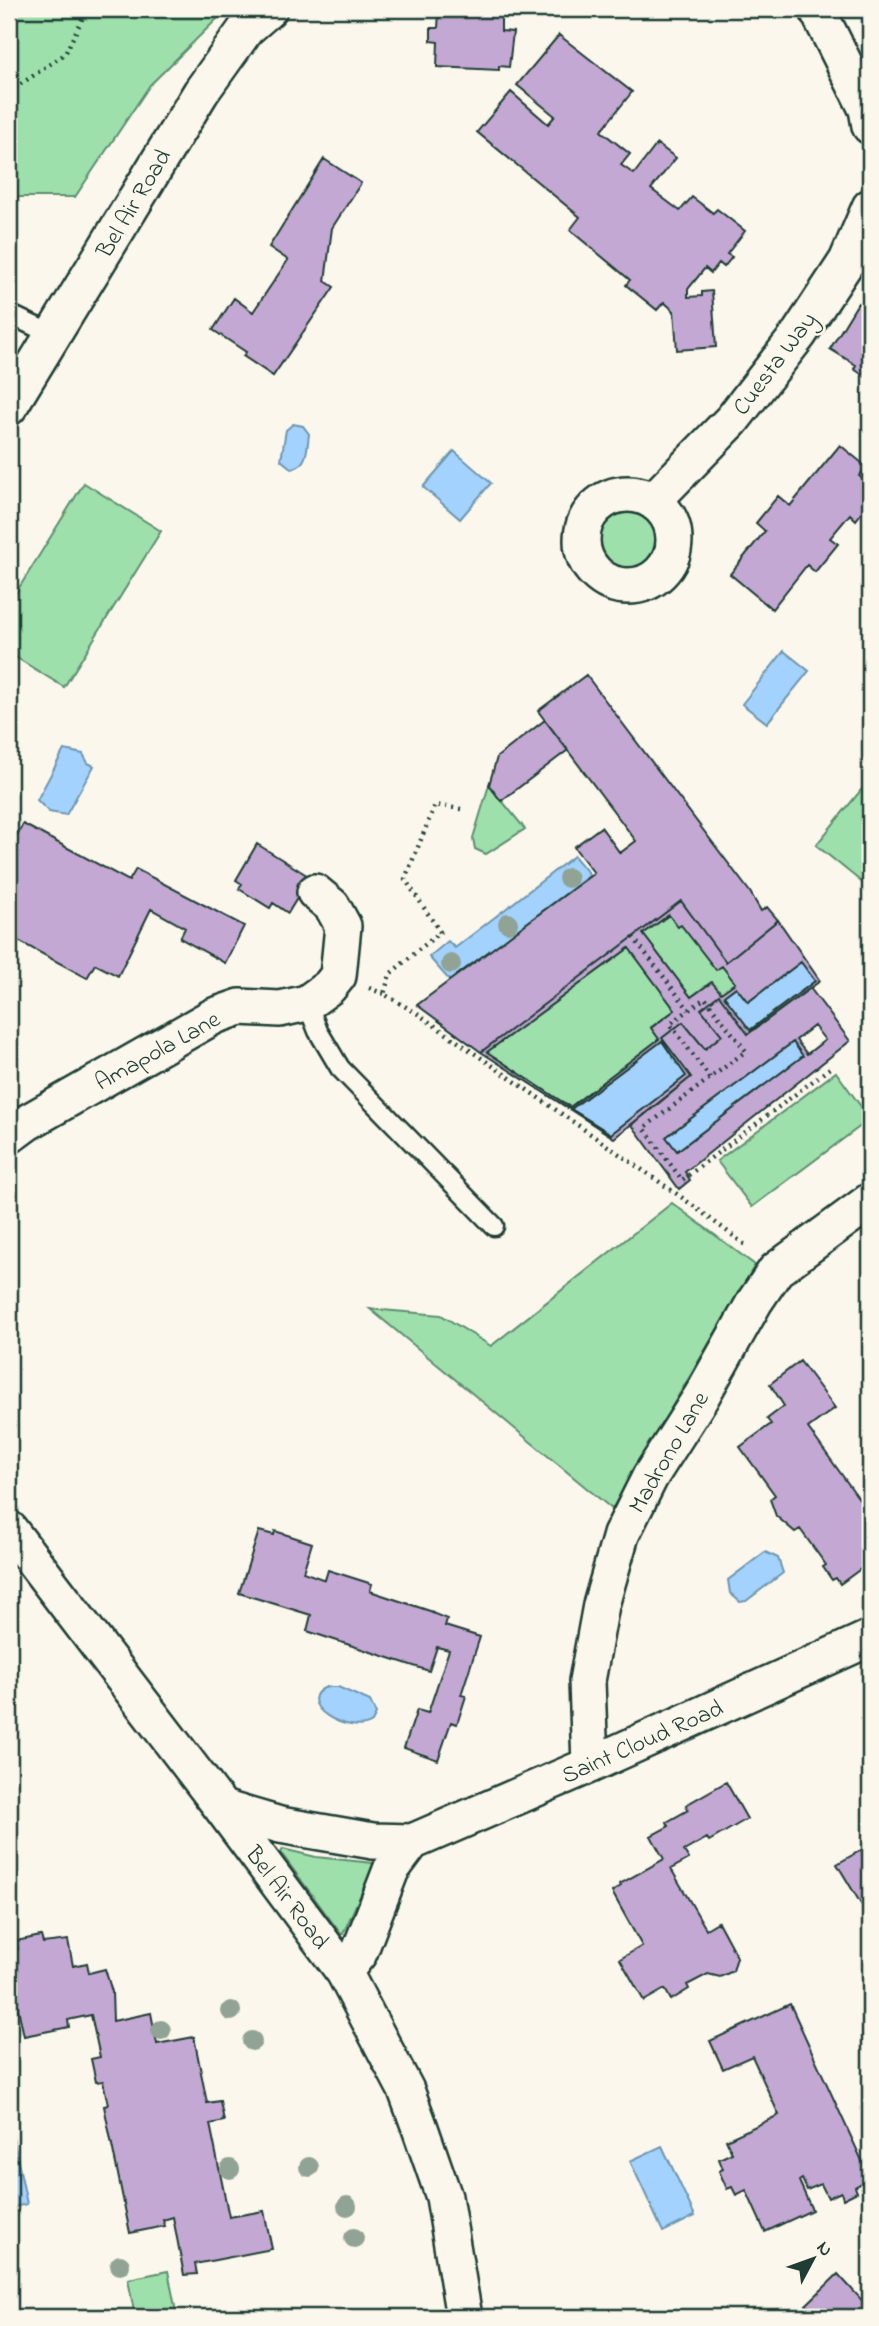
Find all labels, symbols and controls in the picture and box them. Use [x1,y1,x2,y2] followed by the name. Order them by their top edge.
[88,143,182,266] street label: Bel Air Road
[725,305,827,424] street label: Cuesta Way
[89,1003,228,1101] street label: Amapola Lane
[621,1386,719,1521] street label: Madrono Lane
[557,1692,730,1795] street label: Saint Cloud Road
[235,1839,337,1958] street label: Bel Air Road
[778,2224,848,2294] north arrow
[810,2236,838,2263] text: N

